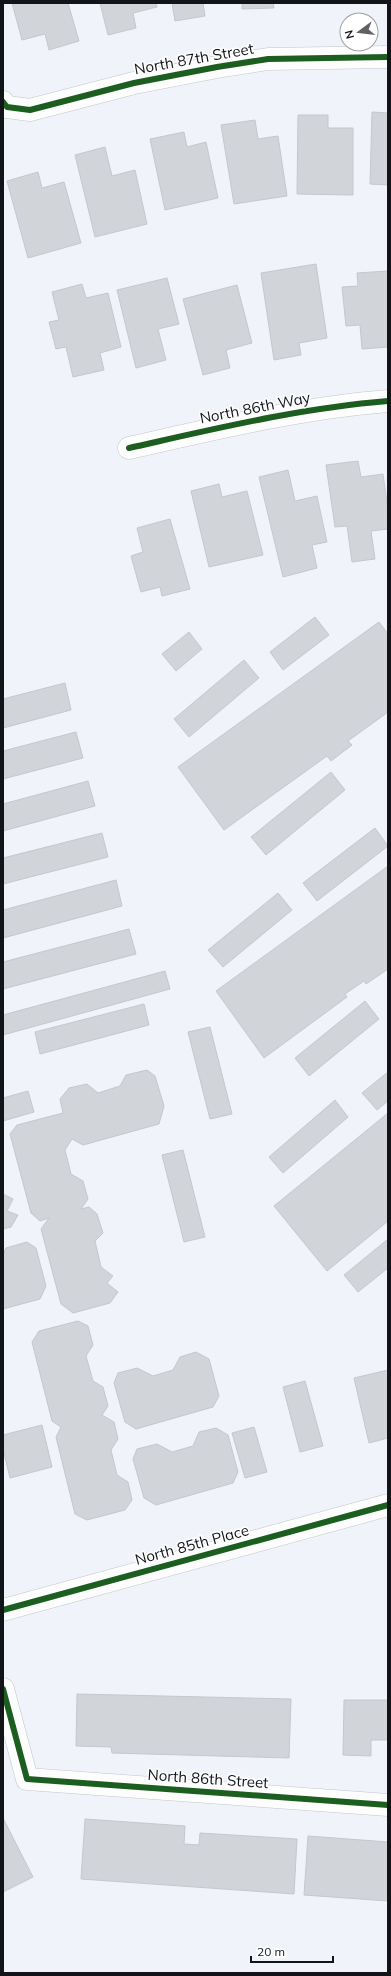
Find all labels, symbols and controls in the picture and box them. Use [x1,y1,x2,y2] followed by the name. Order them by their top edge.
[339,12,379,52] north arrow
[342,29,357,40] text: N
[133,39,255,78] street label: North 87th Street
[198,387,312,428] street label: North 86th Way
[133,1520,251,1569] street label: North 85th Place
[147,1765,269,1792] street label: North 86th Street
[251,1938,333,1964] scale bar
[257,1944,285,1959] text: 20 m

